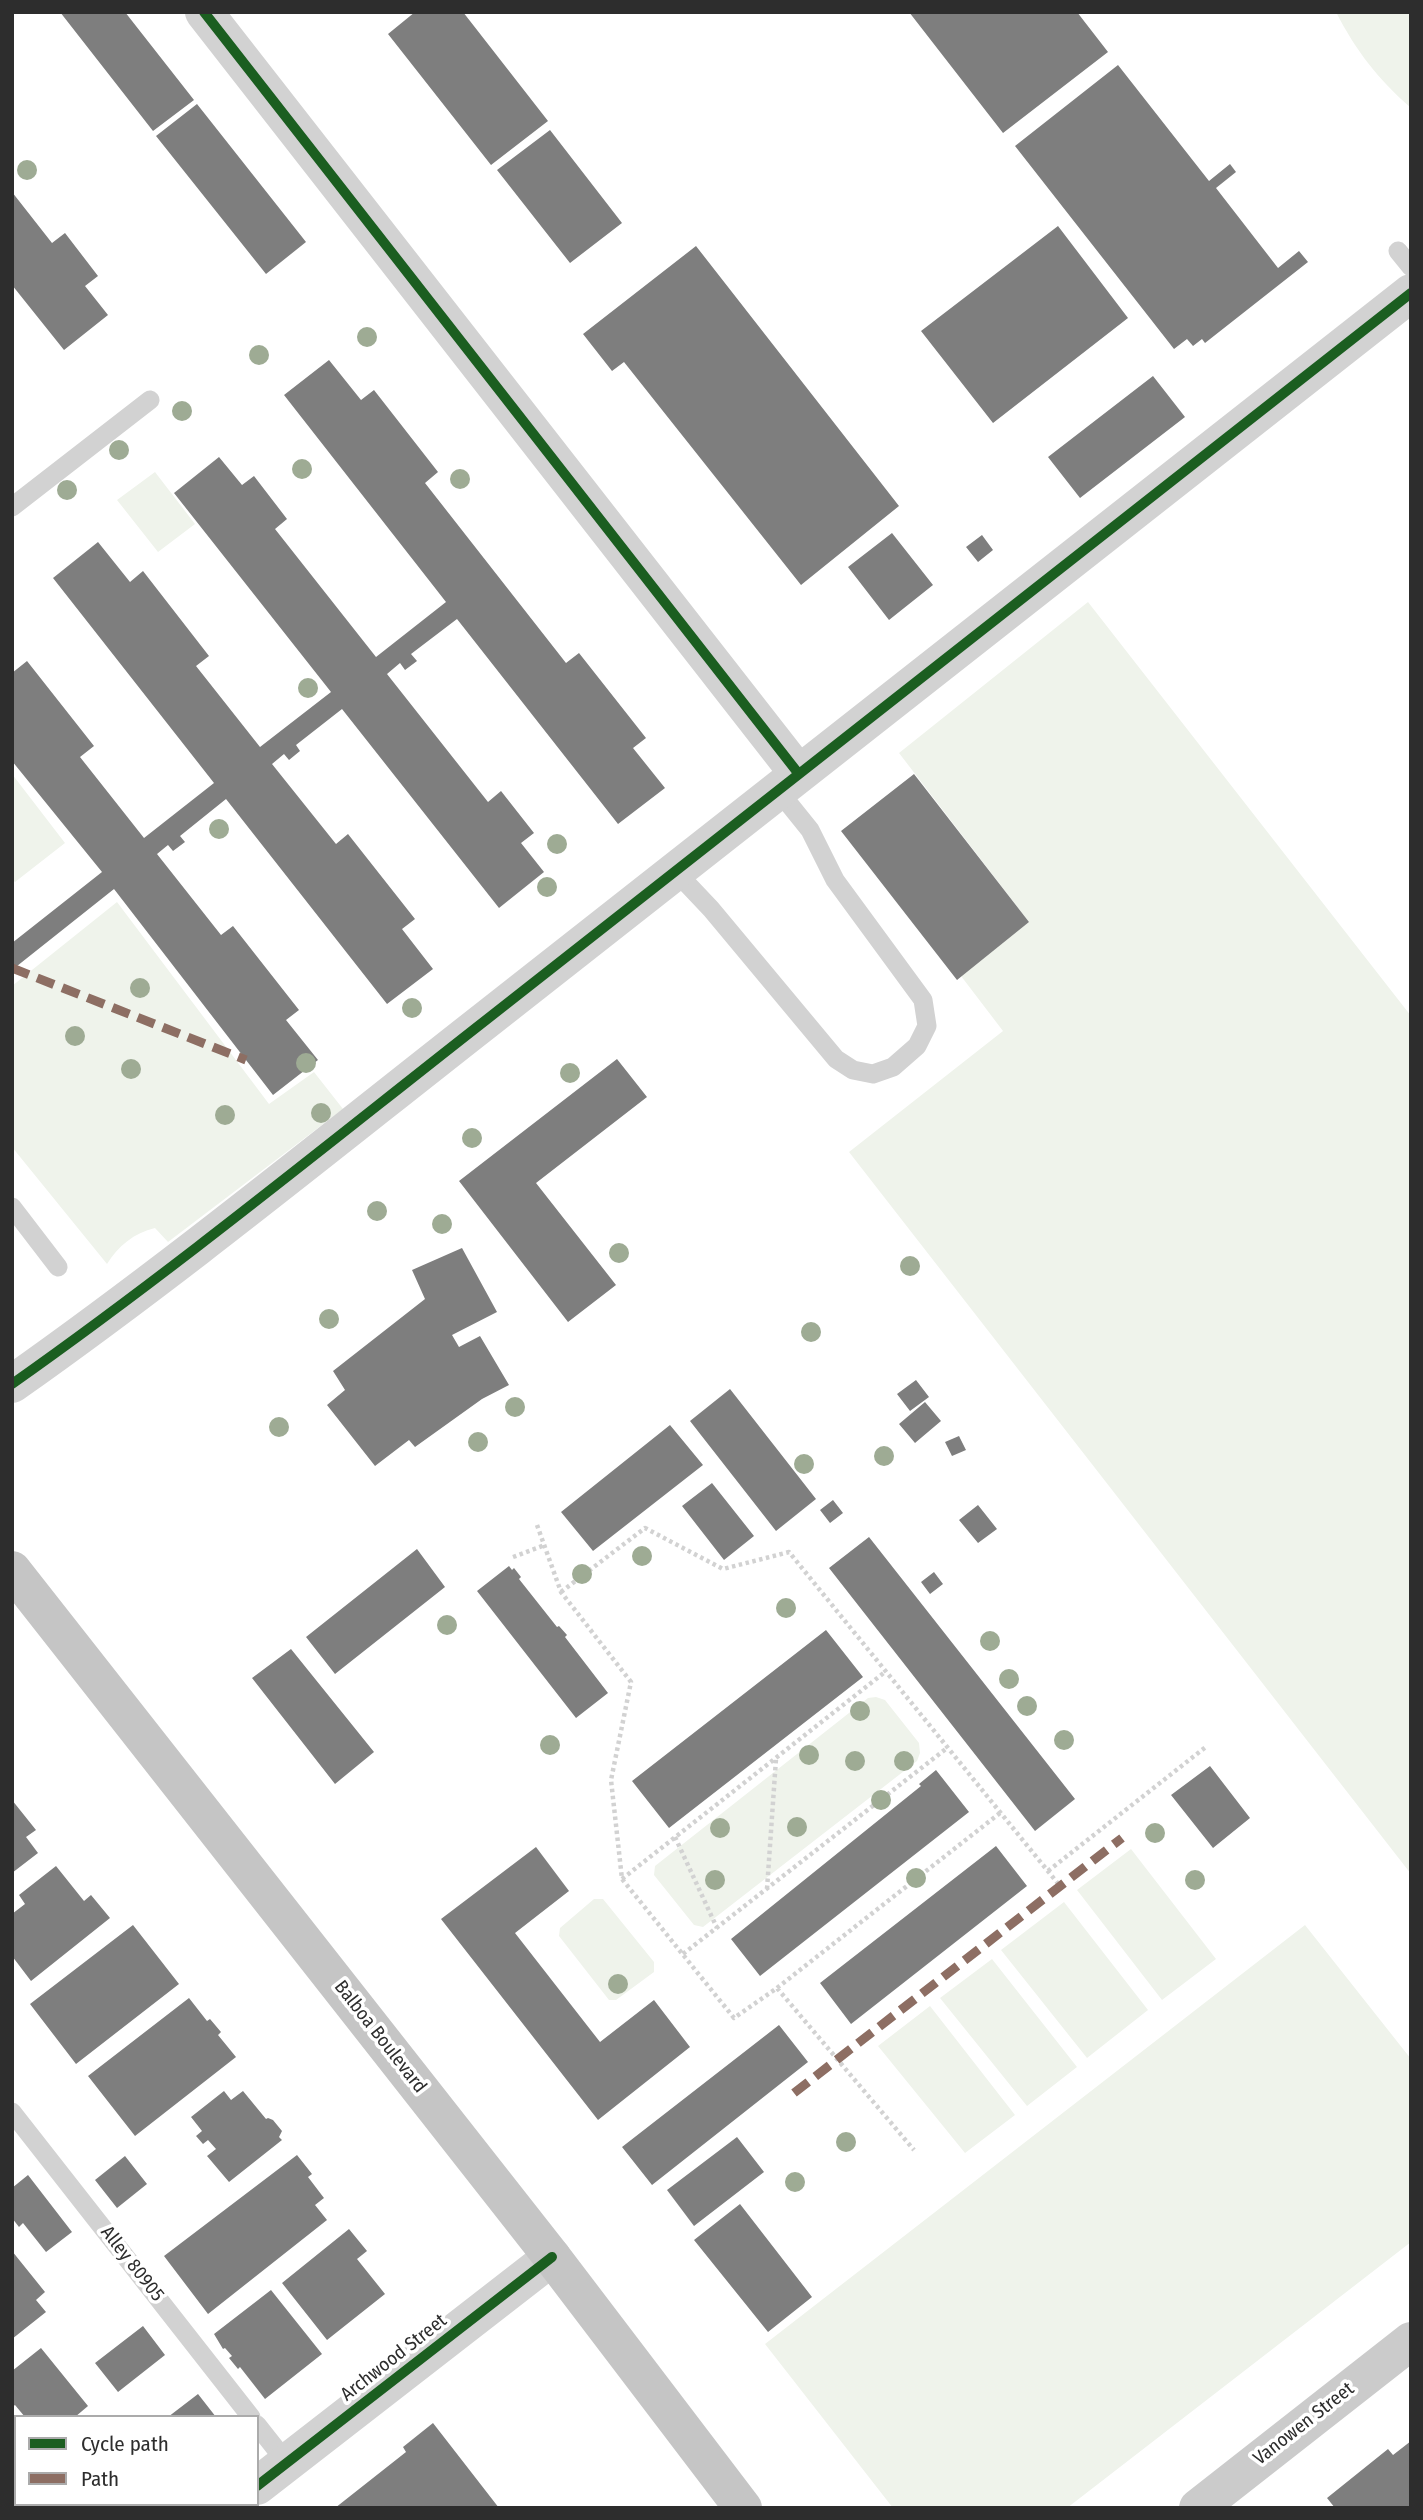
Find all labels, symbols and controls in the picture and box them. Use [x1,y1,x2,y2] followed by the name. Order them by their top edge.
[329,1976,431,2098] street label: Balboa Boulevard
[96,2222,168,2306] street label: Alley 80905
[337,2310,451,2406] street label: Archwood Street
[1249,2378,1359,2470] street label: Vanowen Street
[14,2415,259,2506] legend
[81,2431,169,2457] text: Cycle path
[81,2466,119,2492] text: Path

